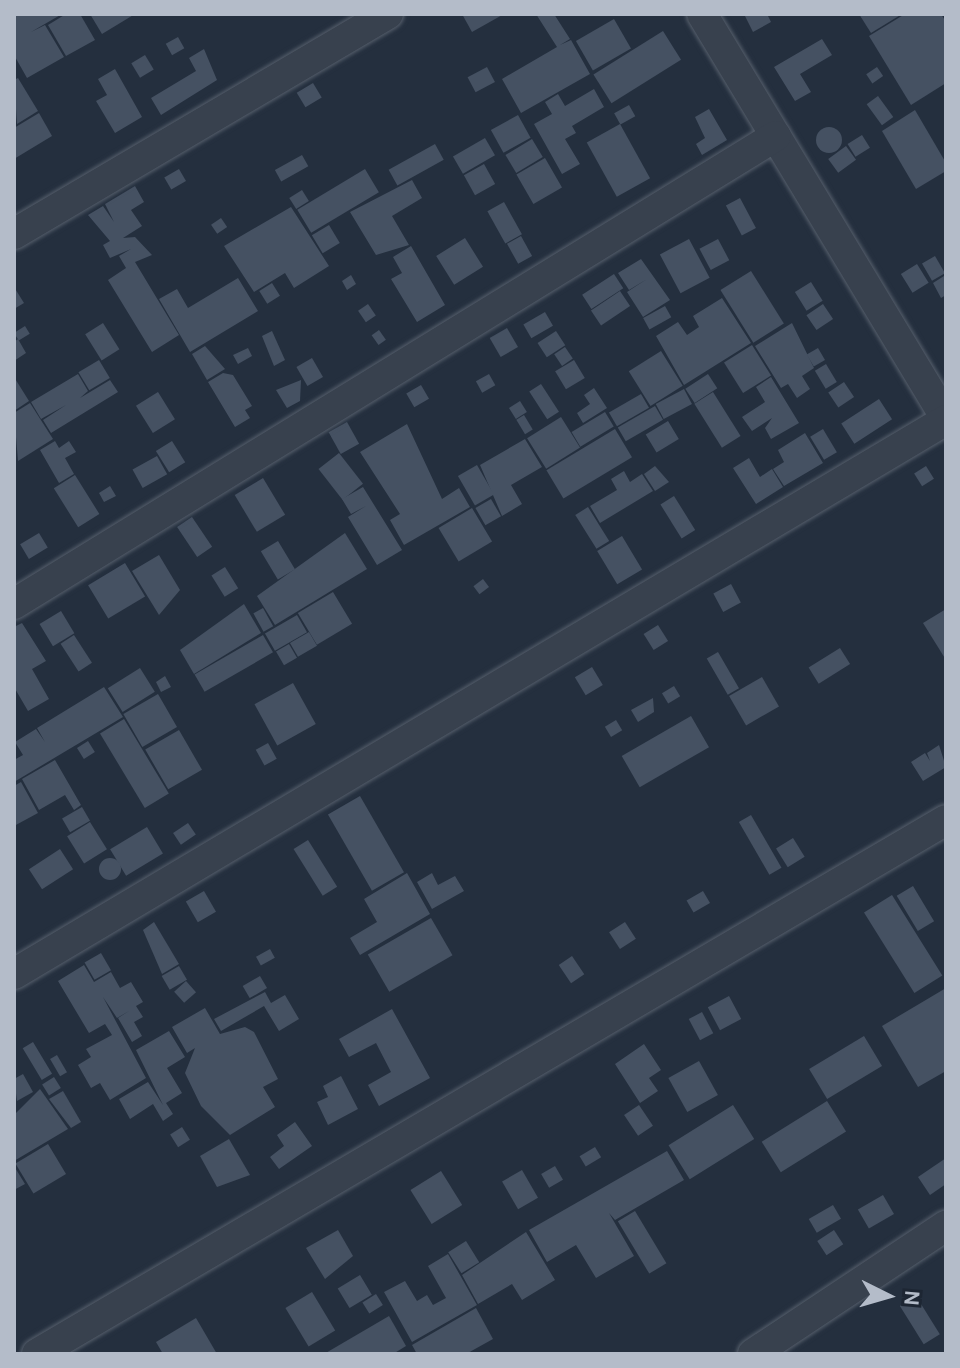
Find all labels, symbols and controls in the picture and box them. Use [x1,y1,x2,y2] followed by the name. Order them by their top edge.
[848,1256,928,1336] north arrow
[898,1289,926,1307] text: N

